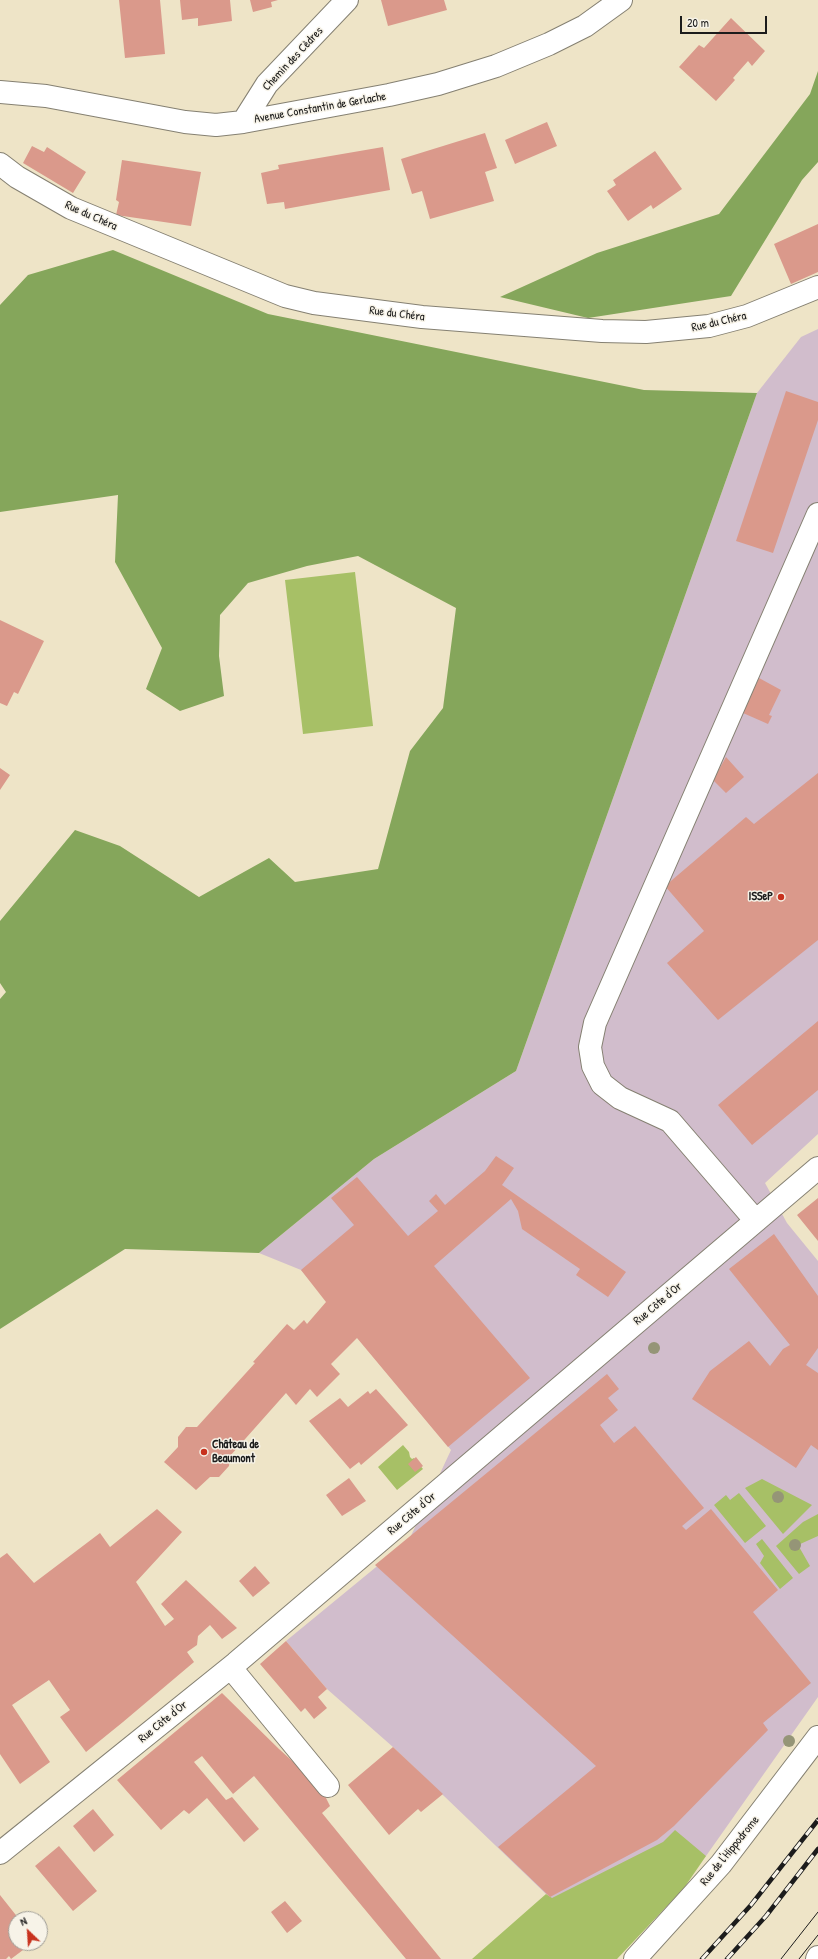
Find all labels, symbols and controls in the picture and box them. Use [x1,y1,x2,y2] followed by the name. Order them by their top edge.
[682,8,769,34] scale bar
[687,14,709,31] text: 20 m
[260,24,326,94] street label: Chemin des Cèdres
[253,89,387,127] street label: Avenue Constantin de Gerlache
[63,198,119,234] street label: Rue du Chéra
[368,303,426,325] street label: Rue du Chéra
[690,309,748,335] street label: Rue du Chéra
[749,890,773,904] place label: ISSeP
[776,892,786,902] marker: ISSeP
[631,1280,685,1328] street label: Rue Côte d'Or
[212,1438,259,1466] place label: Château de Beaumont
[199,1447,209,1457] marker: Château de Beaumont
[385,1490,439,1538] street label: Rue Côte d'Or
[136,1698,190,1746] street label: Rue Côte d'Or
[697,1813,763,1889] street label: Rue de l'Hippodrome
[8,1911,48,1951] north arrow
[18,1913,29,1929] text: N

